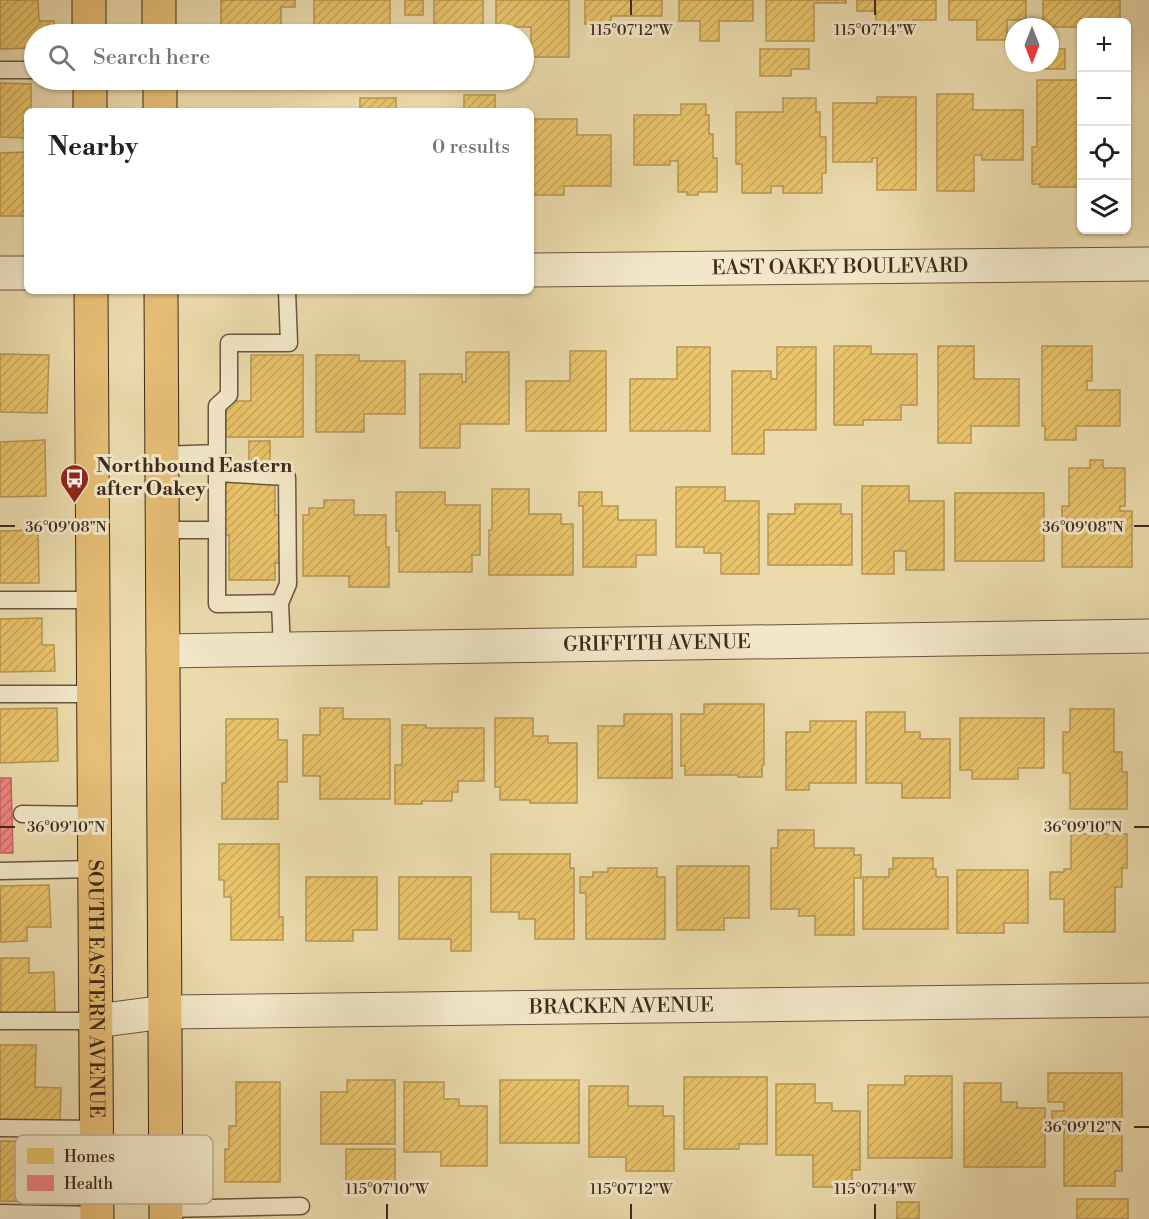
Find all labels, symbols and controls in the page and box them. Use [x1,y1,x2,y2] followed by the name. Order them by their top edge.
[1005,18,1059,72] north arrow
[1077,18,1131,234] map controls
[1077,18,1131,72] button: +
[590,21,673,40] text: 115°07'12"W
[834,21,916,40] text: 115°07'14"W
[24,24,534,90] search box
[45,41,78,74] icon: search
[93,44,210,71] text: Search here
[1077,72,1131,126] button: −
[1077,126,1131,180] button: locate
[48,131,138,163] text: Nearby
[432,135,510,160] text: 0 results
[1077,180,1131,234] button: layers
[712,253,968,281] street label: EAST OAKEY BOULEVARD
[96,454,293,502] place label: Northbound Eastern after Oakey
[59,462,91,504] bus stop icon: Northbound Eastern after Oakey
[25,518,107,537] text: 36°09'08"N
[1042,518,1124,537] text: 36°09'08"N
[563,630,751,657] street label: GRIFFITH AVENUE
[27,818,105,837] text: 36°09'10"N
[1044,818,1122,837] text: 36°09'10"N
[82,860,109,1118] street label: SOUTH EASTERN AVENUE
[528,993,714,1020] street label: BRACKEN AVENUE
[1044,1118,1122,1137] text: 36°09'12"N
[15,1135,213,1204] legend
[64,1147,115,1167] text: Homes
[64,1174,114,1194] text: Health
[345,1180,429,1199] text: 115°07'10"W
[590,1180,673,1199] text: 115°07'12"W
[834,1180,916,1199] text: 115°07'14"W

